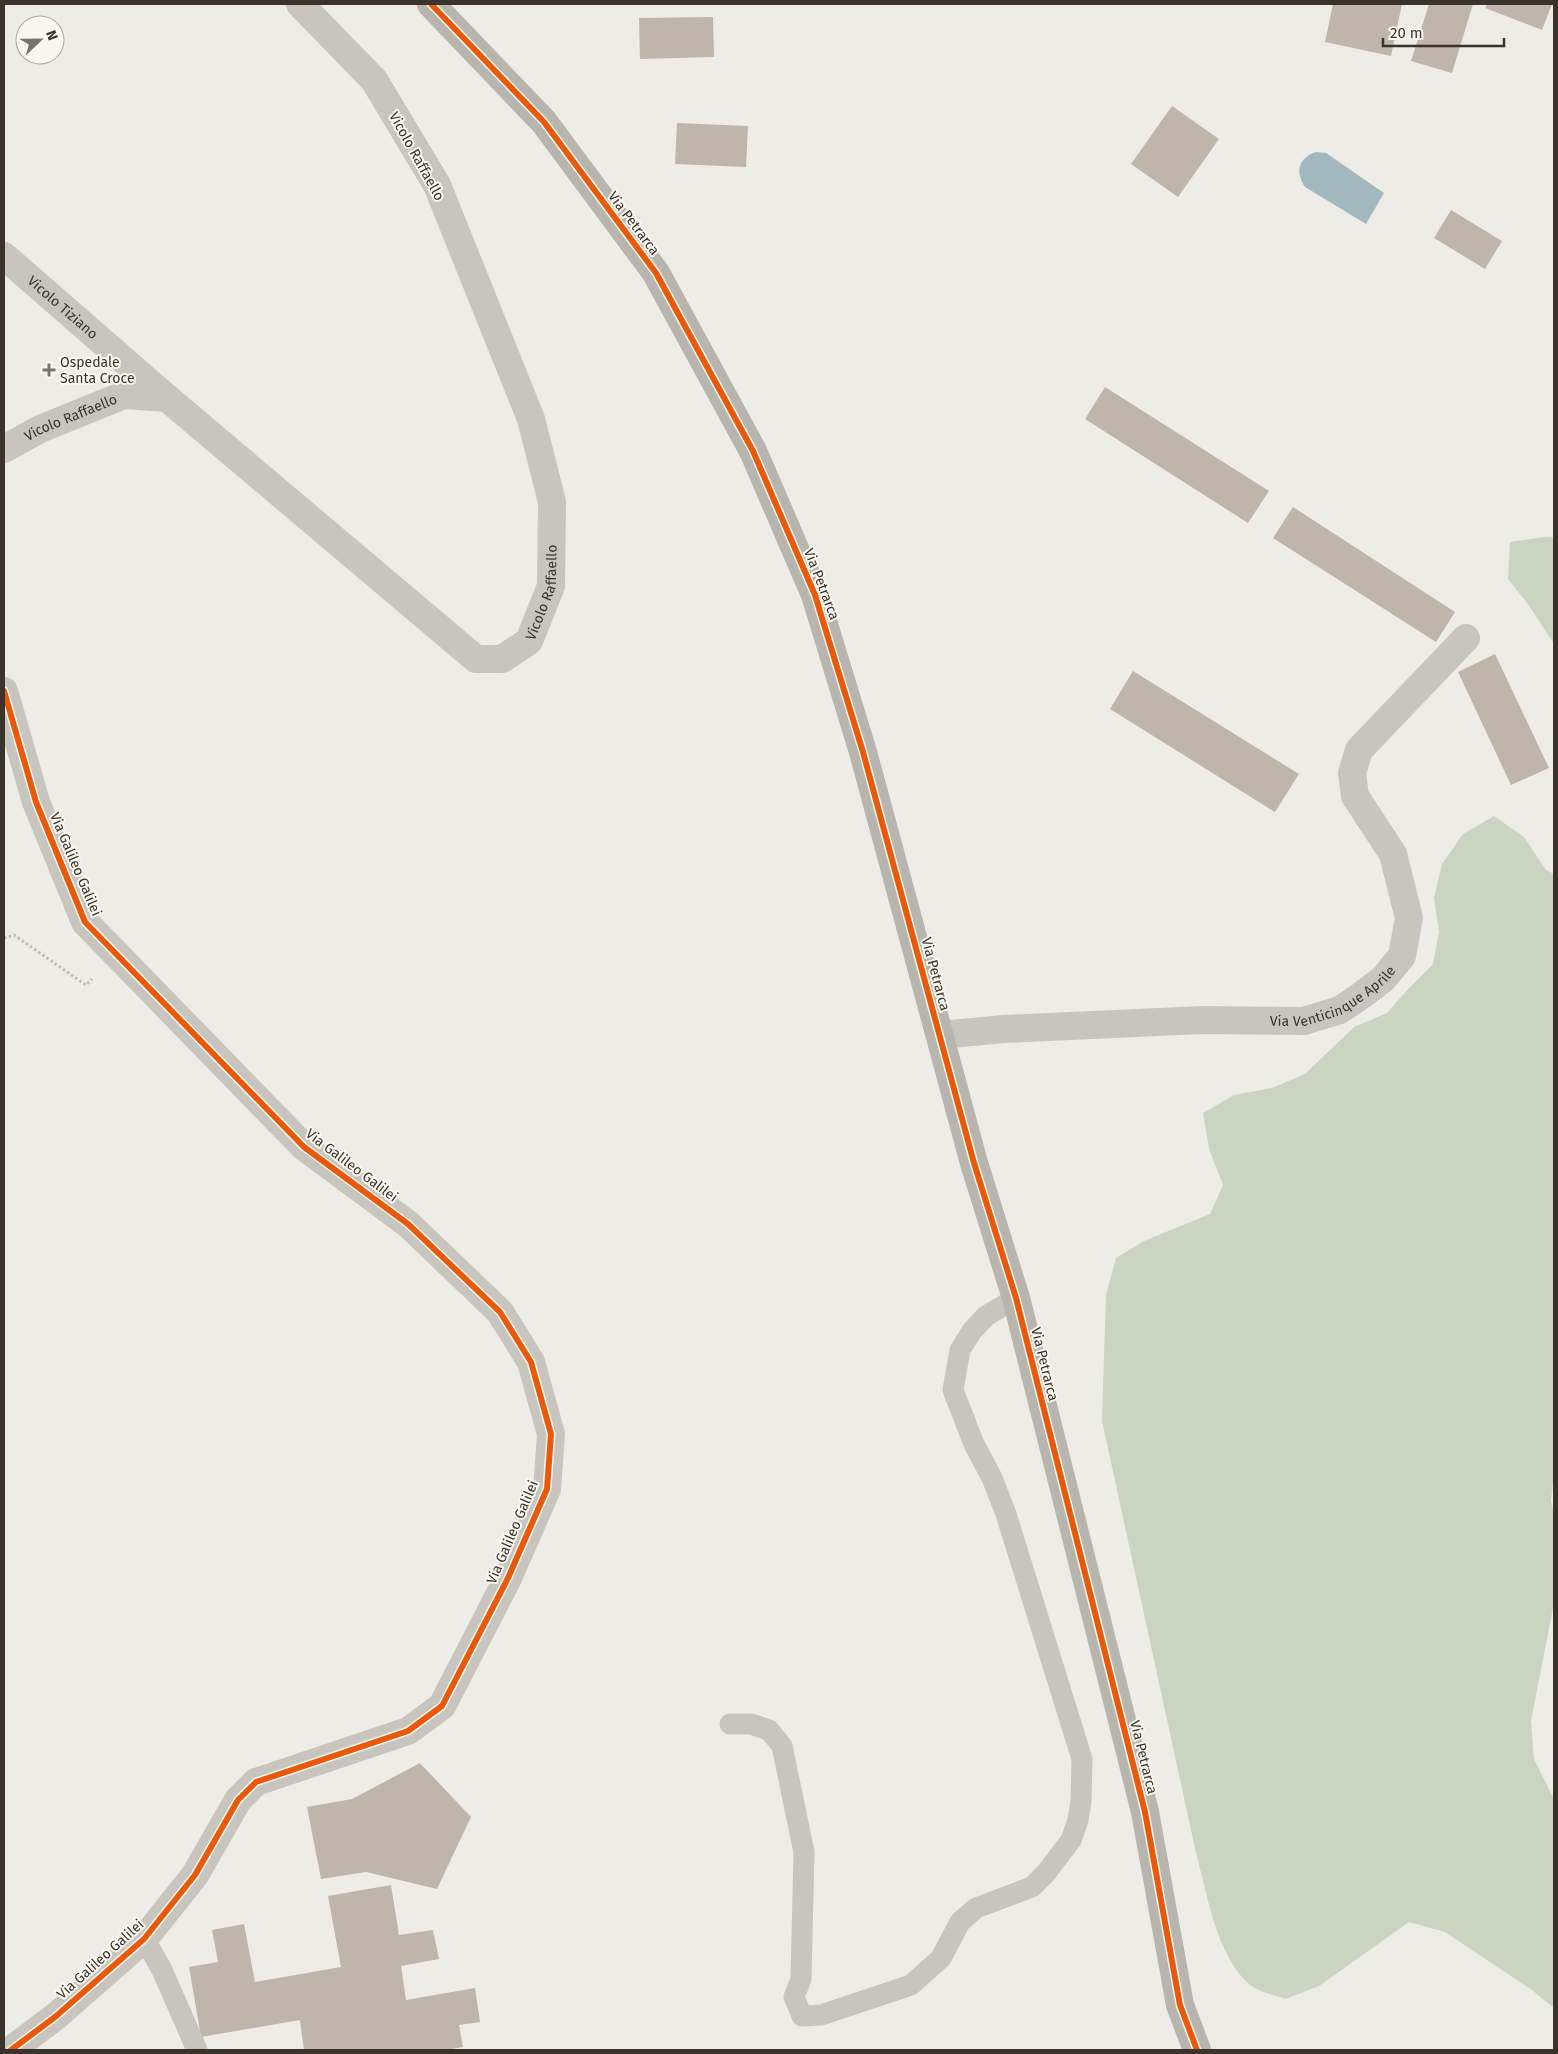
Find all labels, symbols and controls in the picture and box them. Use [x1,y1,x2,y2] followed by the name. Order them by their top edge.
[15,15,65,65] north arrow
[1383,15,1504,47] scale bar
[1390,24,1423,42] text: 20 m
[42,28,61,43] text: N
[385,109,448,204] street label: Vicolo Raffaello
[604,188,663,258] street label: Via Petrarca
[24,272,101,343] street label: Vicolo Tiziano
[60,354,135,387] place label: Ospedale Santa Croce
[42,363,56,377] marker: Ospedale Santa Croce
[22,391,120,445] street label: Vicolo Raffaello
[522,544,560,643] street label: Vicolo Raffaello
[800,546,843,622] street label: Via Petrarca
[46,810,105,919] street label: Via Galileo Galilei
[918,936,953,1013] street label: Via Petrarca
[1270,963,1399,1031] street label: Via Venticinque Aprile
[302,1125,401,1206] street label: Via Galileo Galilei
[1027,1326,1062,1403] street label: Via Petrarca
[483,1478,542,1587] street label: Via Galileo Galilei
[1126,1719,1161,1796] street label: Via Petrarca
[53,1916,147,2003] street label: Via Galileo Galilei

